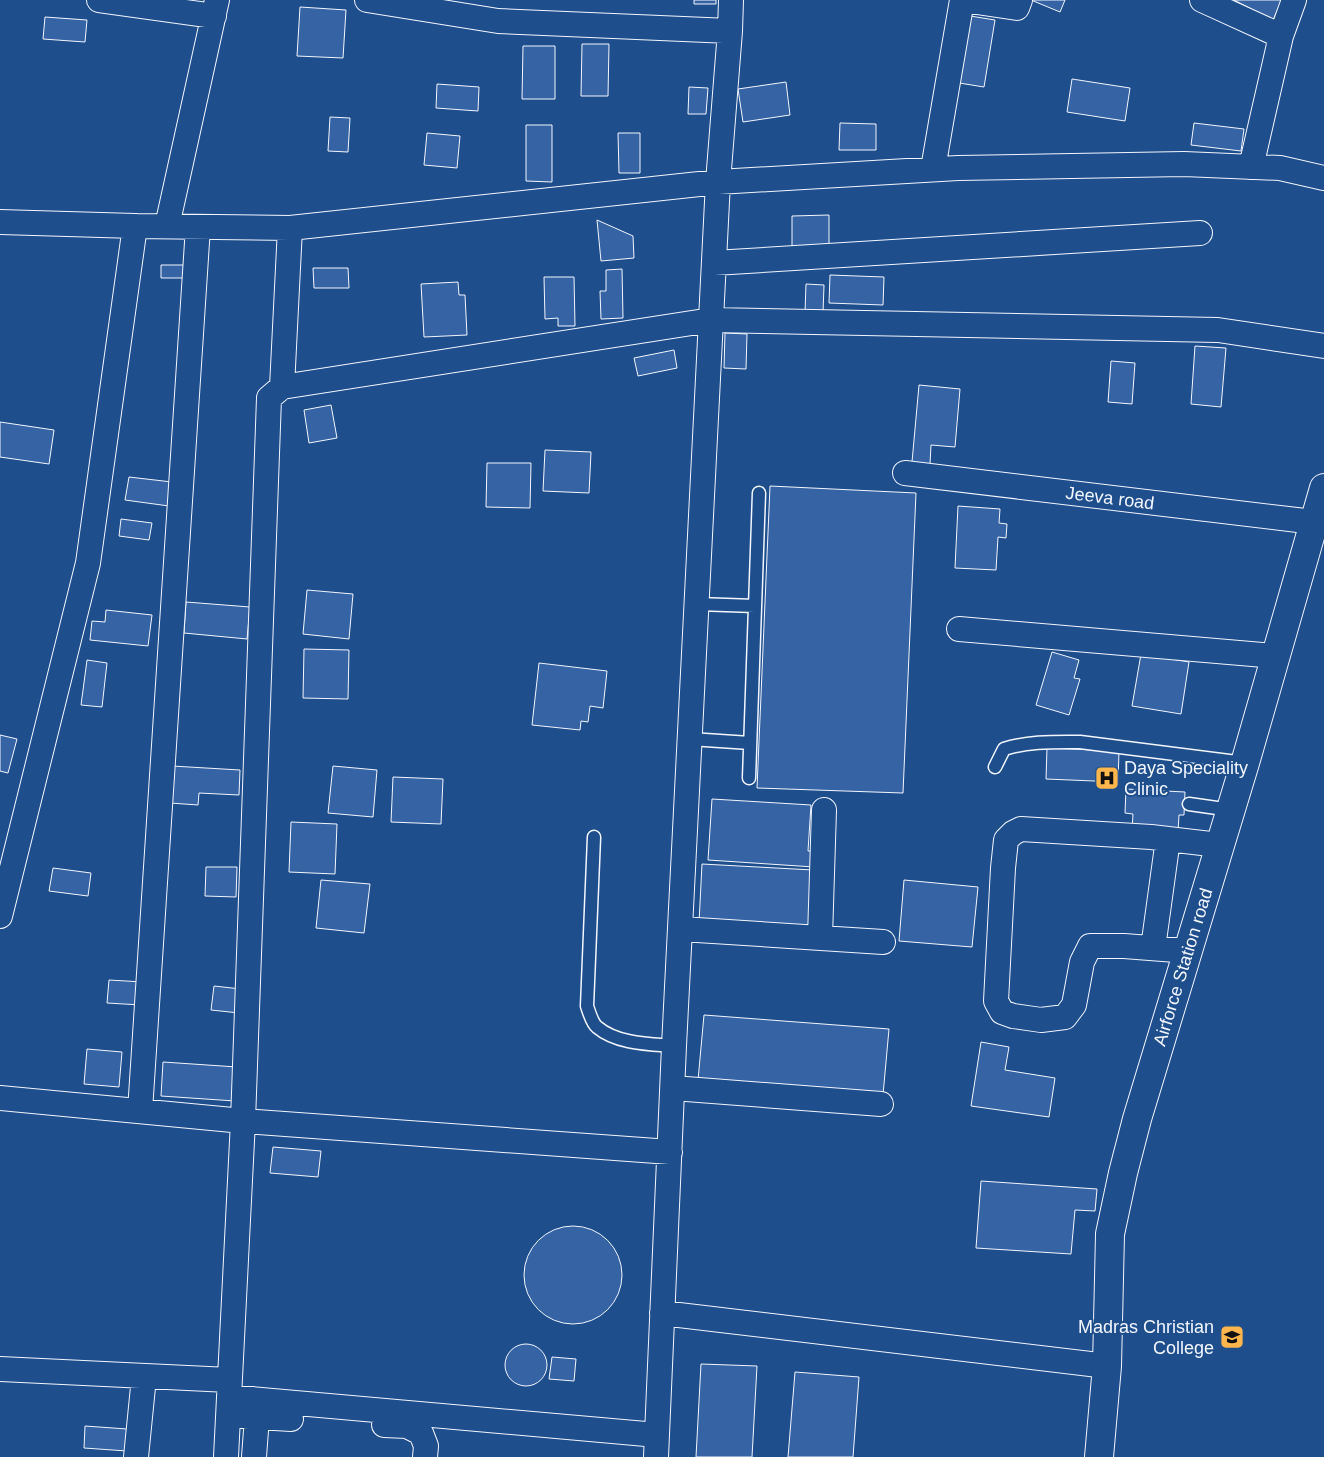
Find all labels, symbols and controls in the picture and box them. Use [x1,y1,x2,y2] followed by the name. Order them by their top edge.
[1065,483,1155,513] street label: Jeeva road
[1124,758,1248,799] place label: Daya Speciality Clinic
[1094,765,1120,791] hospital icon: Daya Speciality Clinic
[1149,886,1217,1048] street label: Airforce Station road
[1078,1317,1214,1358] place label: Madras Christian College
[1219,1324,1245,1350] school or university icon: Madras Christian College

